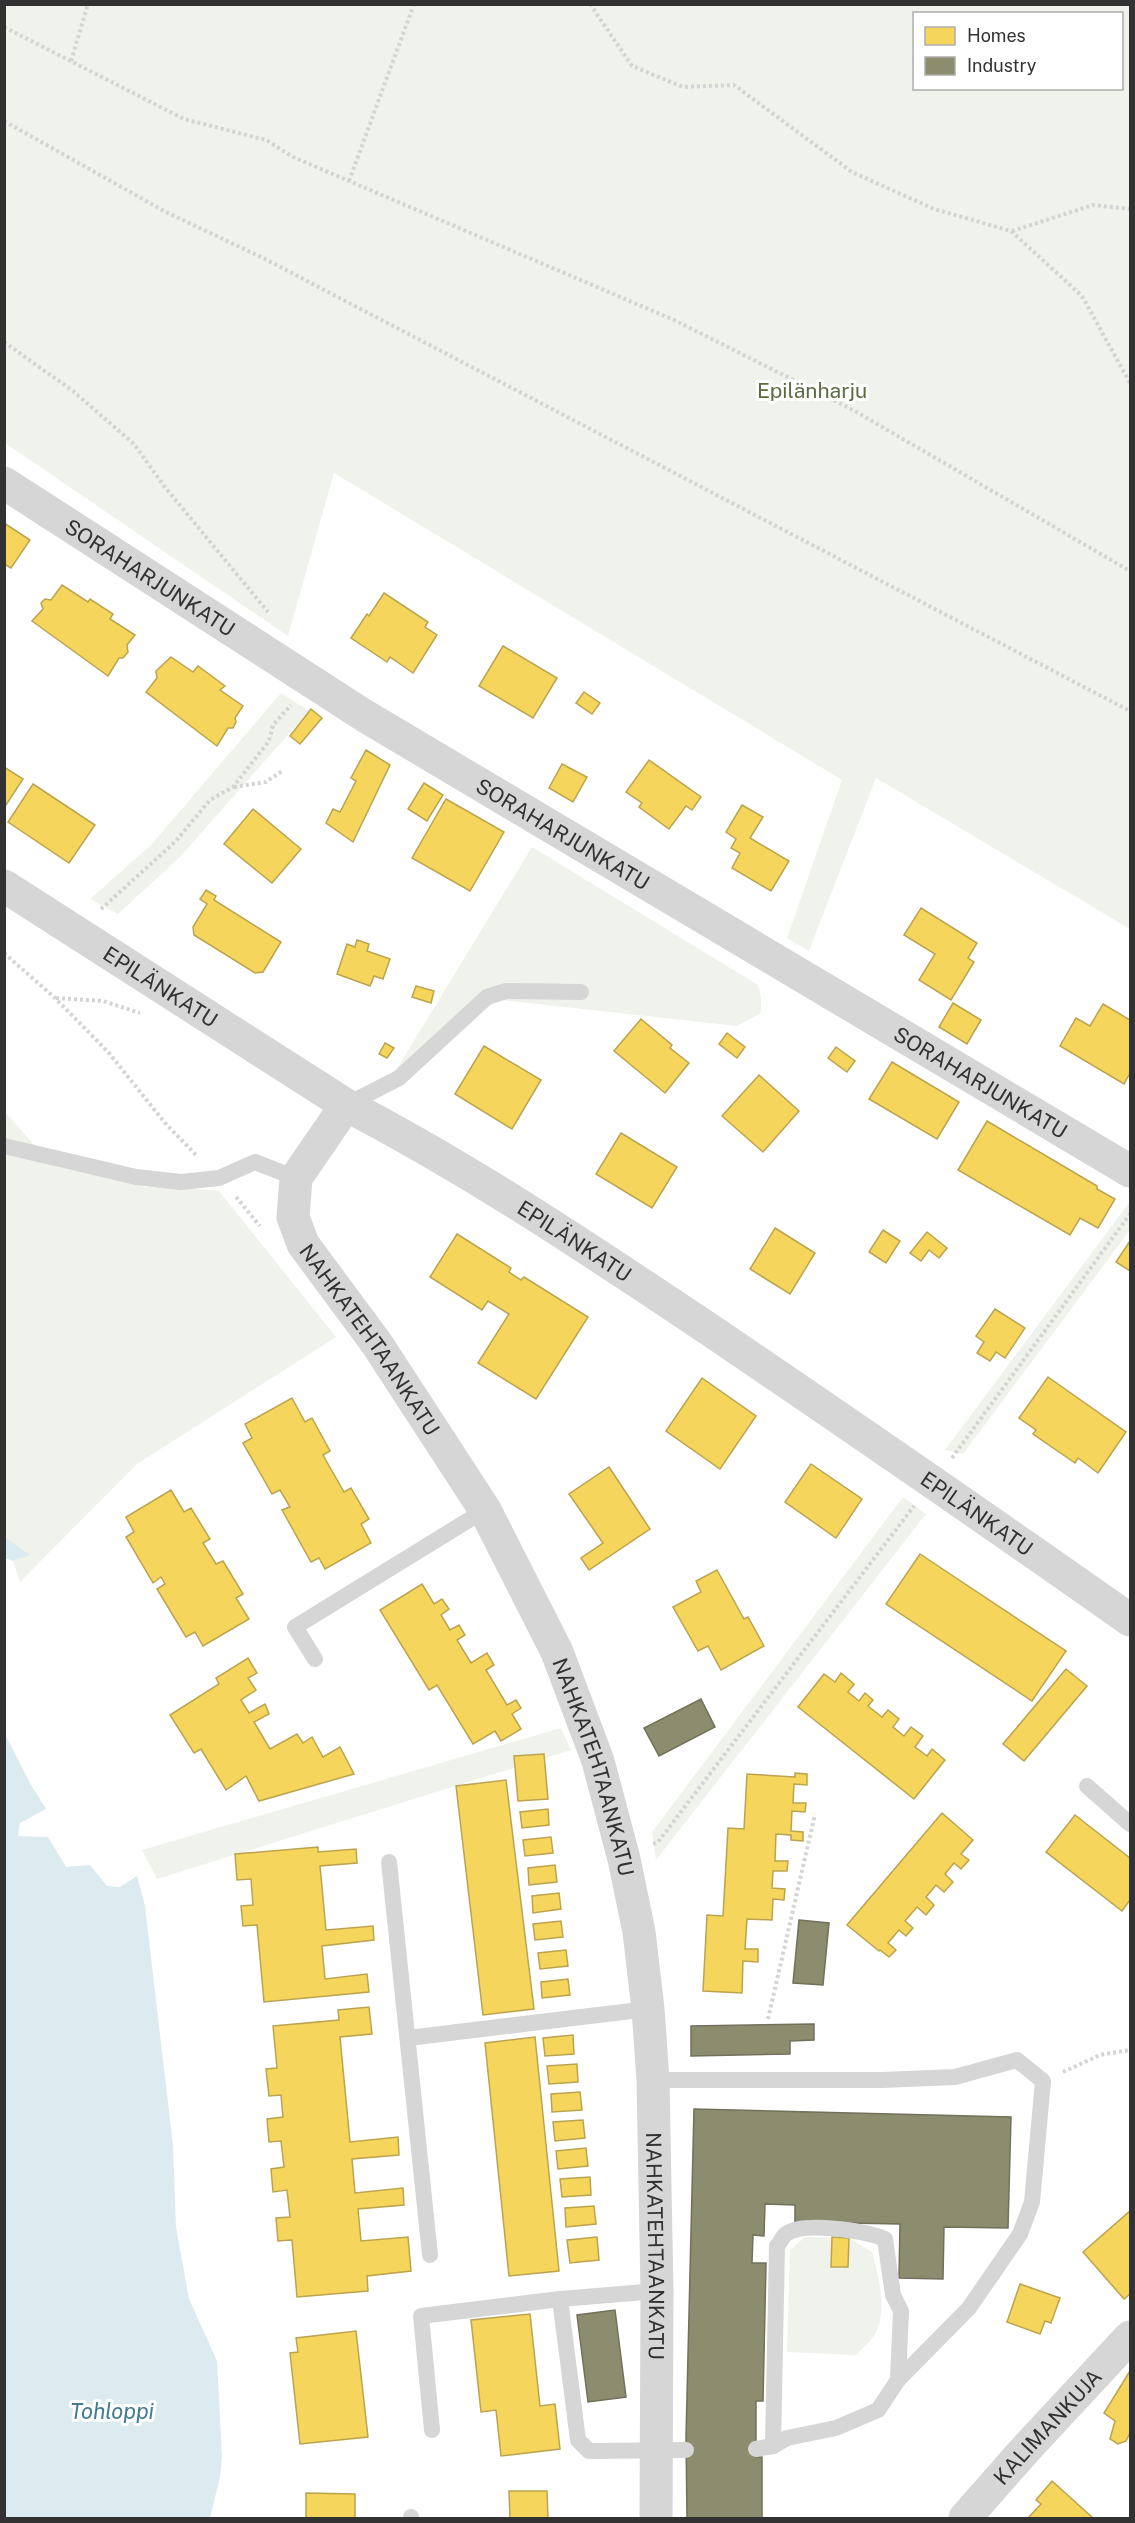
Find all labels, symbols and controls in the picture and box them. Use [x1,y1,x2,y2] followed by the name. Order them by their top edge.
[913,12,1123,90] legend
[967,25,1026,46] text: Homes
[967,55,1037,76] text: Industry
[757,378,867,403] park label: Epilänharju
[61,513,240,641] street label: SORAHARJUNKATU
[472,773,654,895] street label: SORAHARJUNKATU
[99,941,222,1032] street label: EPILÄNKATU
[889,1021,1072,1143] street label: SORAHARJUNKATU
[513,1195,636,1287] street label: EPILÄNKATU
[295,1239,445,1440] street label: NAHKATEHTAANKATU
[916,1466,1038,1561] street label: EPILÄNKATU
[548,1654,640,1878] street label: NAHKATEHTAANKATU
[641,2132,670,2360] street label: NAHKATEHTAANKATU
[988,2364,1107,2489] street label: KALIMANKUJA
[70,2398,155,2424] water label: Tohloppi

